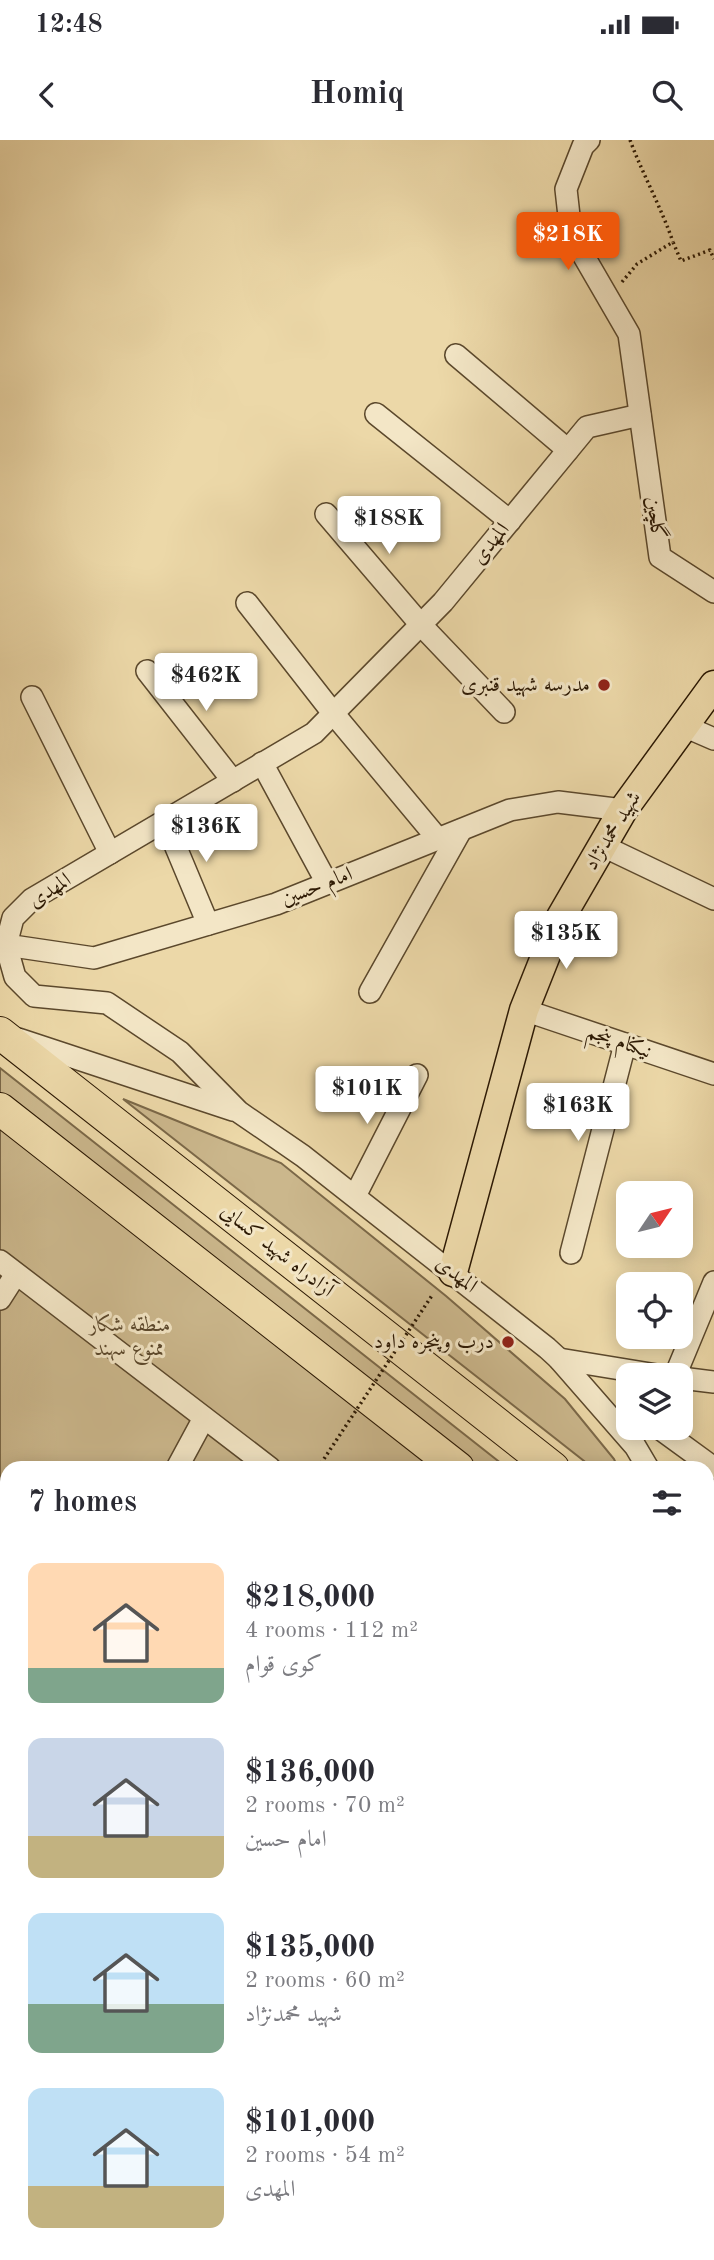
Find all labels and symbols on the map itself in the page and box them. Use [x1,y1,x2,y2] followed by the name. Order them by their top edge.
[519,212,617,272] pin: $218K
[640,494,672,541] street label: گلچین
[340,496,438,556] pin: $188K
[468,519,514,569] street label: المهدی
[157,654,255,713] pin: $462K
[461,675,590,698] place label: مدرسه شهید قنبری
[596,677,612,693] marker: مدرسه شهید قنبری
[581,788,647,875] street label: شهید محمدنژاد
[157,804,255,864] pin: $136K
[278,864,358,916] street label: امام حسین
[25,870,75,912] street label: المهدی
[517,912,615,971] pin: $135K
[581,1021,654,1070] street label: نیکنام پنجم
[318,1066,416,1126] pin: $101K
[529,1084,627,1143] pin: $163K
[616,1181,693,1258] north arrow
[215,1197,342,1305] street label: آزادراه شهید کسایی
[431,1253,481,1297] street label: المهدی
[87,1313,171,1366] park label: منطقه شکار ممنوع سهند
[374,1332,494,1354] place label: درب وپنجره داود
[500,1334,516,1350] marker: درب وپنجره داود

